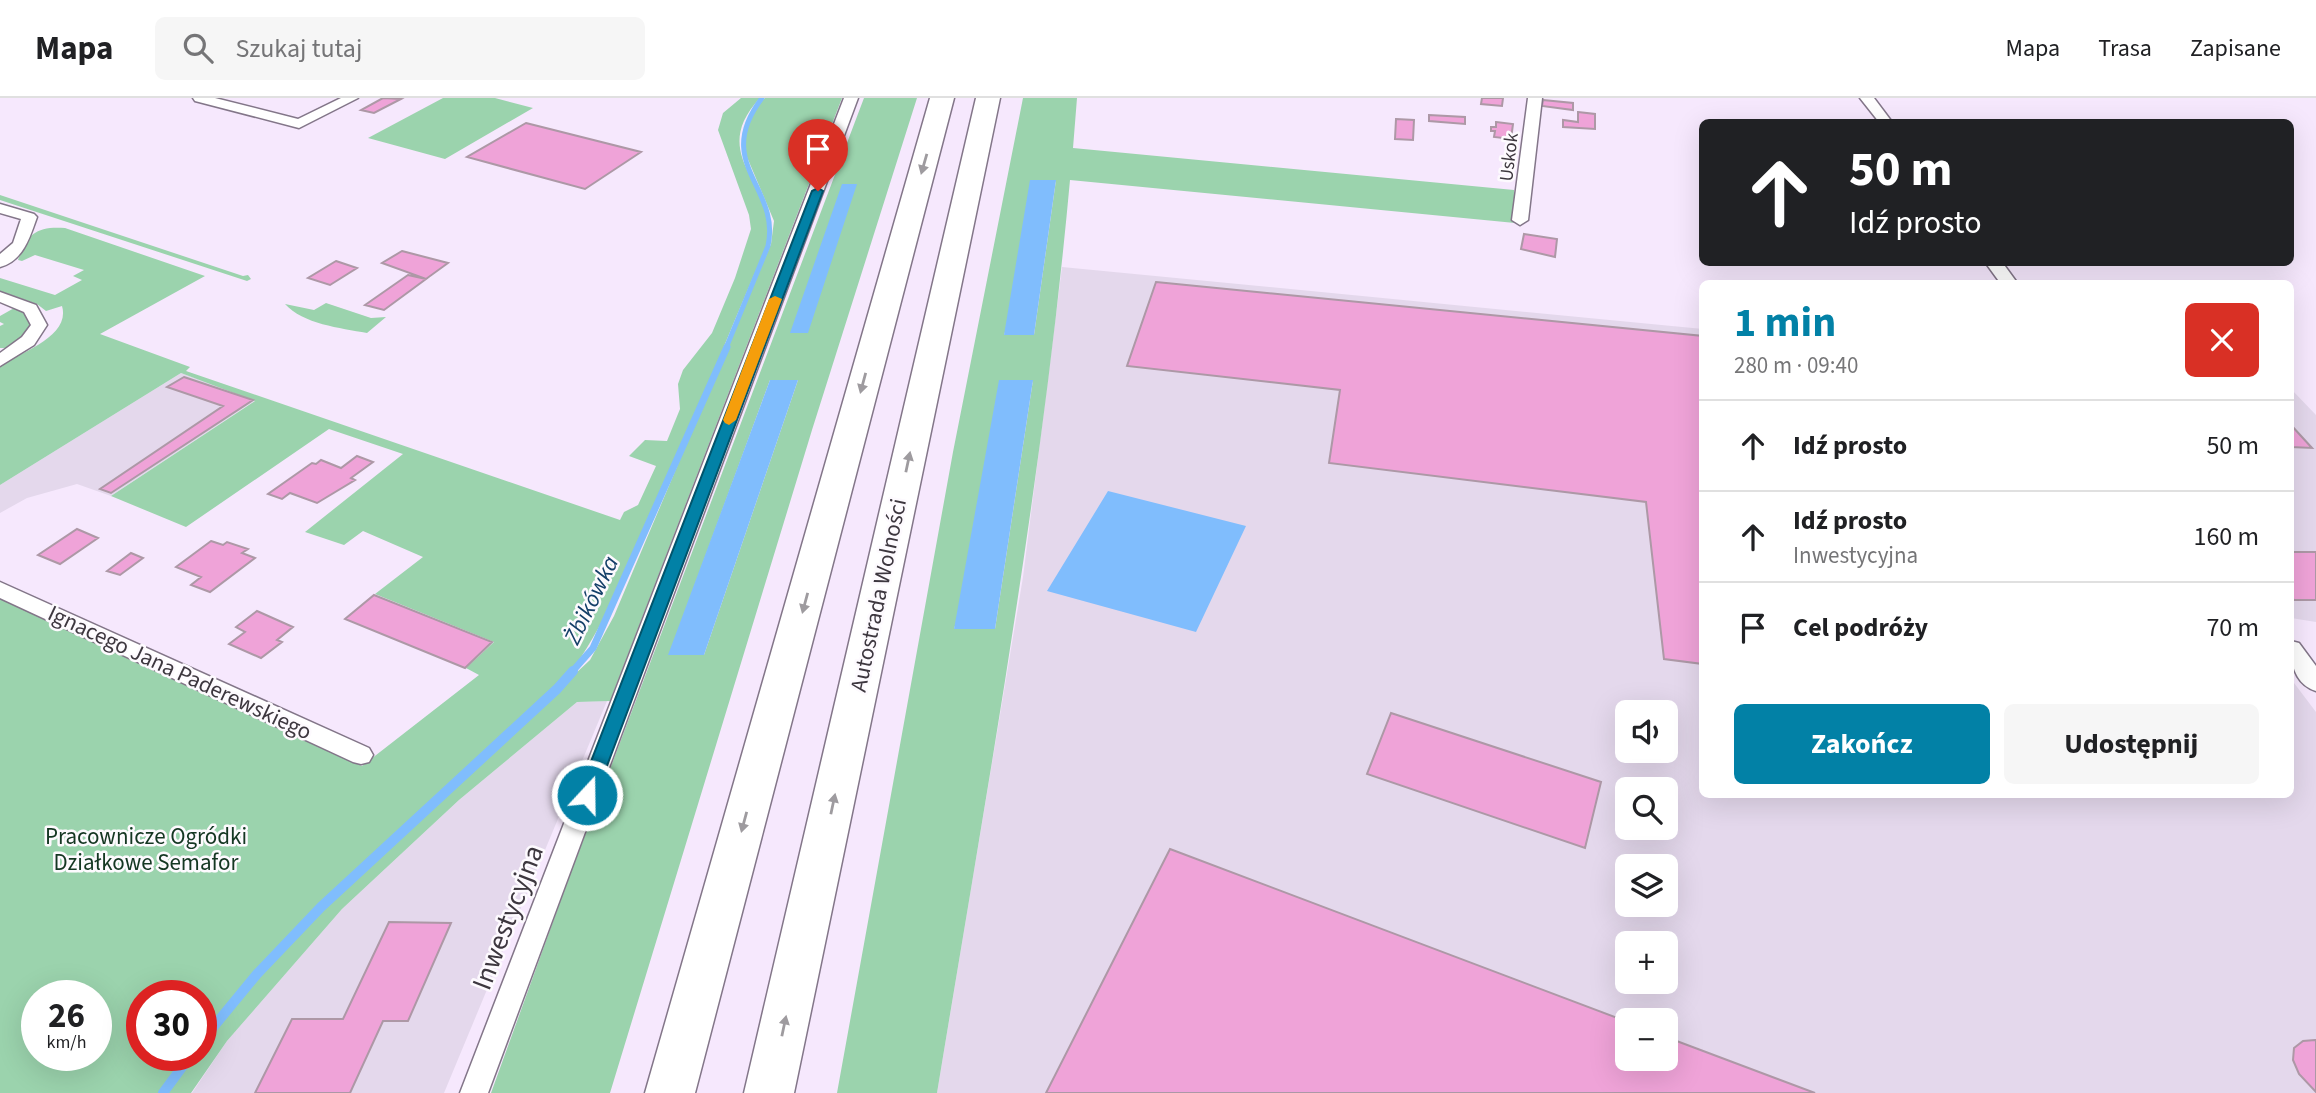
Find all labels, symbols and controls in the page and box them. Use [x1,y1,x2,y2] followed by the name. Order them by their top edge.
[155,17,645,80] search box
[35,25,113,72] text: Mapa
[179,29,217,67] icon: search
[235,30,362,67] text: Szukaj tutaj
[2006,31,2060,66] text: Mapa
[2098,31,2152,66] text: Trasa
[2190,31,2281,66] text: Zapisane
[788,119,848,191] pin
[799,130,837,168] icon: arrive
[1493,131,1526,183] street label: Uskok
[1849,135,1953,205] text: 50 m
[1734,147,1825,238] icon: ahead
[918,153,928,174] one-way arrow
[1849,200,1981,246] text: Idź prosto
[1734,293,1836,353] text: 1 min
[2185,303,2259,377] button: close
[1734,349,1858,382] text: 280 m · 09:40
[857,372,868,394] one-way arrow
[1734,427,1772,465] icon: ahead
[1793,427,1907,464] text: Idź prosto
[2206,427,2259,464] text: 50 m
[902,451,913,473] one-way arrow
[842,495,915,695] street label: Autostrada Wolności
[1793,502,1907,539] text: Idź prosto
[1734,518,1772,556] icon: ahead
[2193,518,2259,555] text: 160 m
[1793,539,1918,572] text: Inwestycyjna
[554,550,628,651] water label: Żbikówka
[799,592,810,614] one-way arrow
[42,597,317,748] street label: Ignacego Jana Paderewskiego
[1734,609,1772,647] icon: arrive
[1793,609,1928,646] text: Cel podróży
[2206,609,2259,646] text: 70 m
[1615,700,1678,1071] map controls
[1615,700,1678,763] button: sound
[1734,704,1990,784] button: Zakończ
[2004,704,2259,784] button: Udostępnij
[550,758,624,832] position arrow
[1615,777,1678,840] button: search
[827,793,838,815] one-way arrow
[739,812,749,833] one-way arrow
[45,820,247,879] park label: Pracownicze Ogródki Działkowe Semafor
[462,839,554,996] street label: Inwestycyjna
[1615,854,1678,917] button: layers
[1615,931,1678,994] button: +
[126,980,217,1071] speed limit sign: 30
[48,991,85,1041] text: 26
[1615,1008,1678,1071] button: −
[779,1015,790,1037] one-way arrow
[47,1030,86,1055] text: km/h

